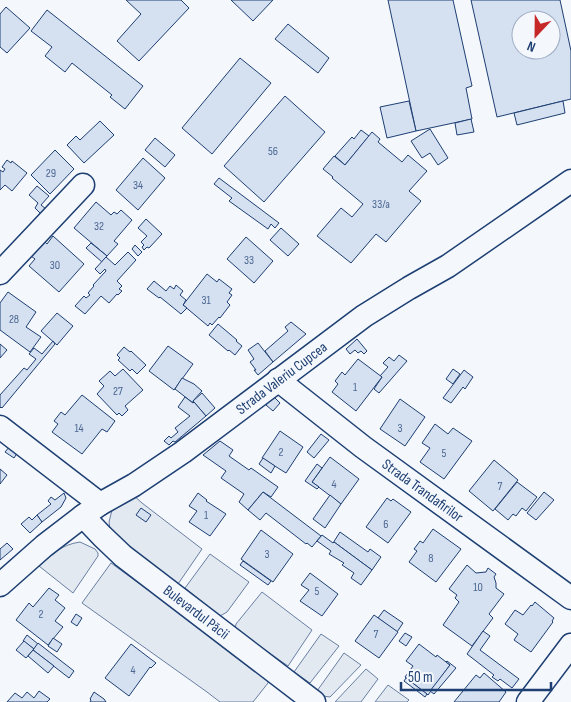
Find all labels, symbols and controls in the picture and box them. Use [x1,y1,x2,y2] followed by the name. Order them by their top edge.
[511,10,561,60] north arrow
[525,37,538,56] text: N
[268,144,278,159] house number: 56
[46,166,56,181] house number: 29
[133,178,143,193] house number: 34
[372,197,390,212] house number: 33/a
[94,219,104,234] house number: 32
[244,253,254,268] house number: 33
[50,258,60,273] house number: 30
[201,293,211,308] house number: 31
[9,312,19,327] house number: 28
[232,338,331,419] street label: Strada Valeriu Cupcea
[353,380,358,395] house number: 1
[113,384,123,399] house number: 27
[74,421,84,436] house number: 14
[397,421,403,436] house number: 3
[279,445,284,460] house number: 2
[442,446,447,461] house number: 5
[378,455,467,527] street label: Strada Trandafirilor
[331,477,337,492] house number: 4
[498,479,503,494] house number: 7
[204,508,209,523] house number: 1
[383,517,389,532] house number: 6
[264,547,270,562] house number: 3
[428,551,434,566] house number: 8
[473,580,483,595] house number: 10
[159,581,233,644] street label: Bulevardul Păcii
[315,584,320,599] house number: 5
[39,607,44,622] house number: 2
[374,627,379,642] house number: 7
[401,660,551,692] scale bar
[130,663,136,678] house number: 4
[408,668,433,687] text: 50 m

